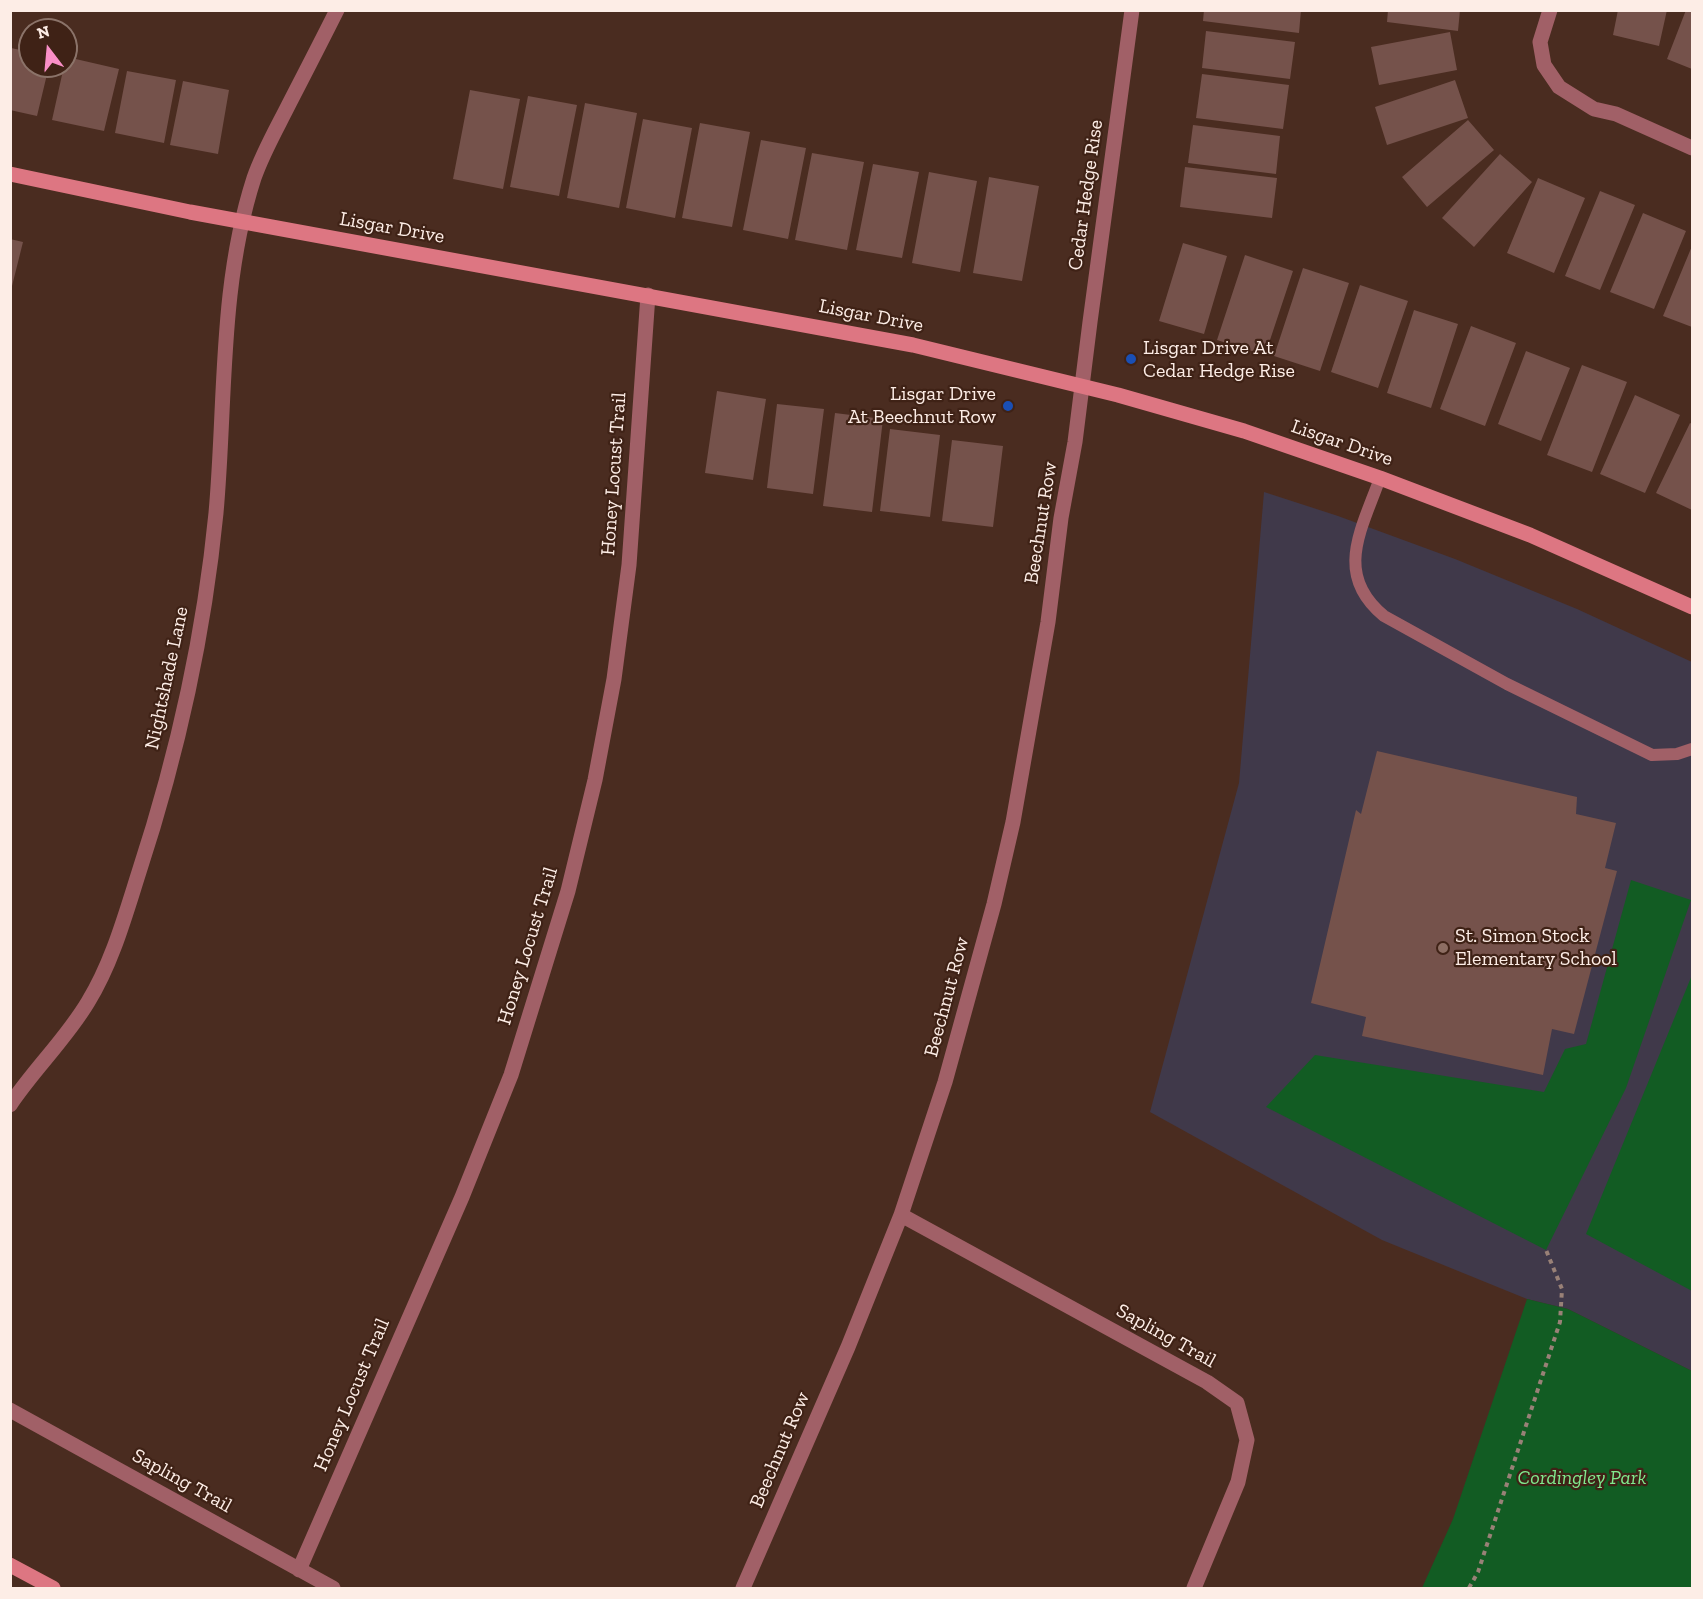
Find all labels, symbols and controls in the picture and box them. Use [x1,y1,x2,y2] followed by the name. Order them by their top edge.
[18,18,78,78] north arrow
[35,21,52,43] text: N
[1064,118,1108,272] street label: Cedar Hedge Rise
[338,207,446,249] street label: Lisgar Drive
[817,294,925,338] street label: Lisgar Drive
[1143,336,1295,383] place label: Lisgar Drive At Cedar Hedge Rise
[1124,352,1138,366] marker: Lisgar Drive At Cedar Hedge Rise
[848,382,996,429] place label: Lisgar Drive At Beechnut Row
[596,392,632,556] street label: Honey Locust Trail
[1001,399,1015,413] marker: Lisgar Drive At Beechnut Row
[1288,414,1396,472] street label: Lisgar Drive
[1019,460,1063,586] street label: Beechnut Row
[140,604,194,752] street label: Nightshade Lane
[493,864,563,1028] street label: Honey Locust Trail
[1455,924,1617,971] place label: St. Simon Stock Elementary School
[919,934,975,1060] street label: Beechnut Row
[1436,941,1450,955] marker: St. Simon Stock Elementary School
[1112,1299,1220,1373] street label: Sapling Trail
[309,1315,395,1475] street label: Honey Locust Trail
[745,1388,815,1512] street label: Beechnut Row
[128,1444,236,1518] street label: Sapling Trail
[1518,1466,1646,1490] park label: Cordingley Park

